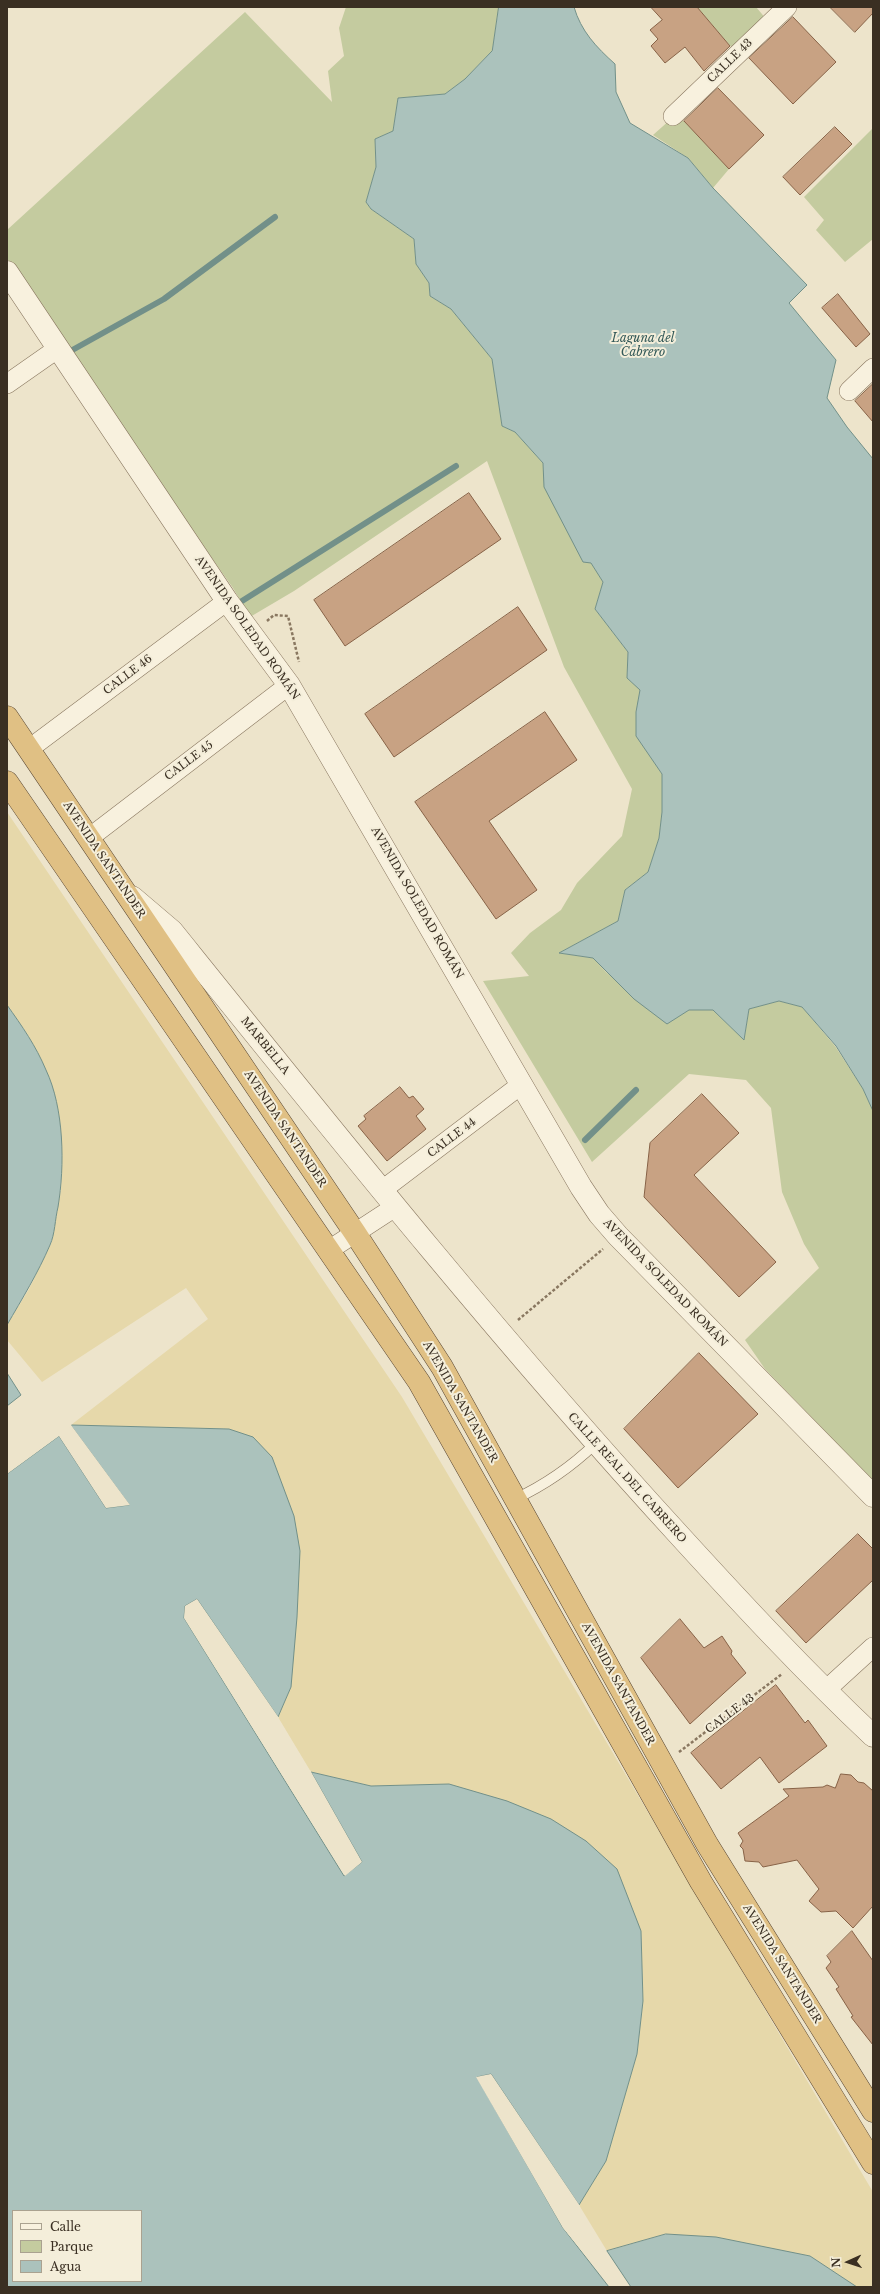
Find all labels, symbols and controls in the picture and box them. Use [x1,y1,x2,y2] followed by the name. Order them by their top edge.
[705,36,755,86] street label: CALLE 43
[611,332,675,360] water label: Laguna del Cabrero
[192,553,302,703] street label: AVENIDA SOLEDAD ROMÁN
[101,652,155,698] street label: CALLE 46
[162,739,216,783] street label: CALLE 45
[60,799,148,921] street label: AVENIDA SANTANDER
[368,825,466,981] street label: AVENIDA SOLEDAD ROMÁN
[238,1015,292,1077] street label: MARBELLA
[241,1068,329,1190] street label: AVENIDA SANTANDER
[425,1115,479,1161] street label: CALLE 44
[600,1216,730,1350] street label: AVENIDA SOLEDAD ROMÁN
[420,1339,500,1465] street label: AVENIDA SANTANDER
[565,1410,689,1546] street label: CALLE REAL DEL CABRERO
[579,1621,657,1747] street label: AVENIDA SANTANDER
[703,1691,757,1737] street label: CALLE 43
[740,1902,824,2026] street label: AVENIDA SANTANDER
[12,2210,142,2282] legend
[50,2219,81,2234] text: Calle
[50,2239,93,2254] text: Parque
[828,2242,868,2282] north arrow
[829,2257,843,2268] text: N
[50,2259,81,2274] text: Agua

